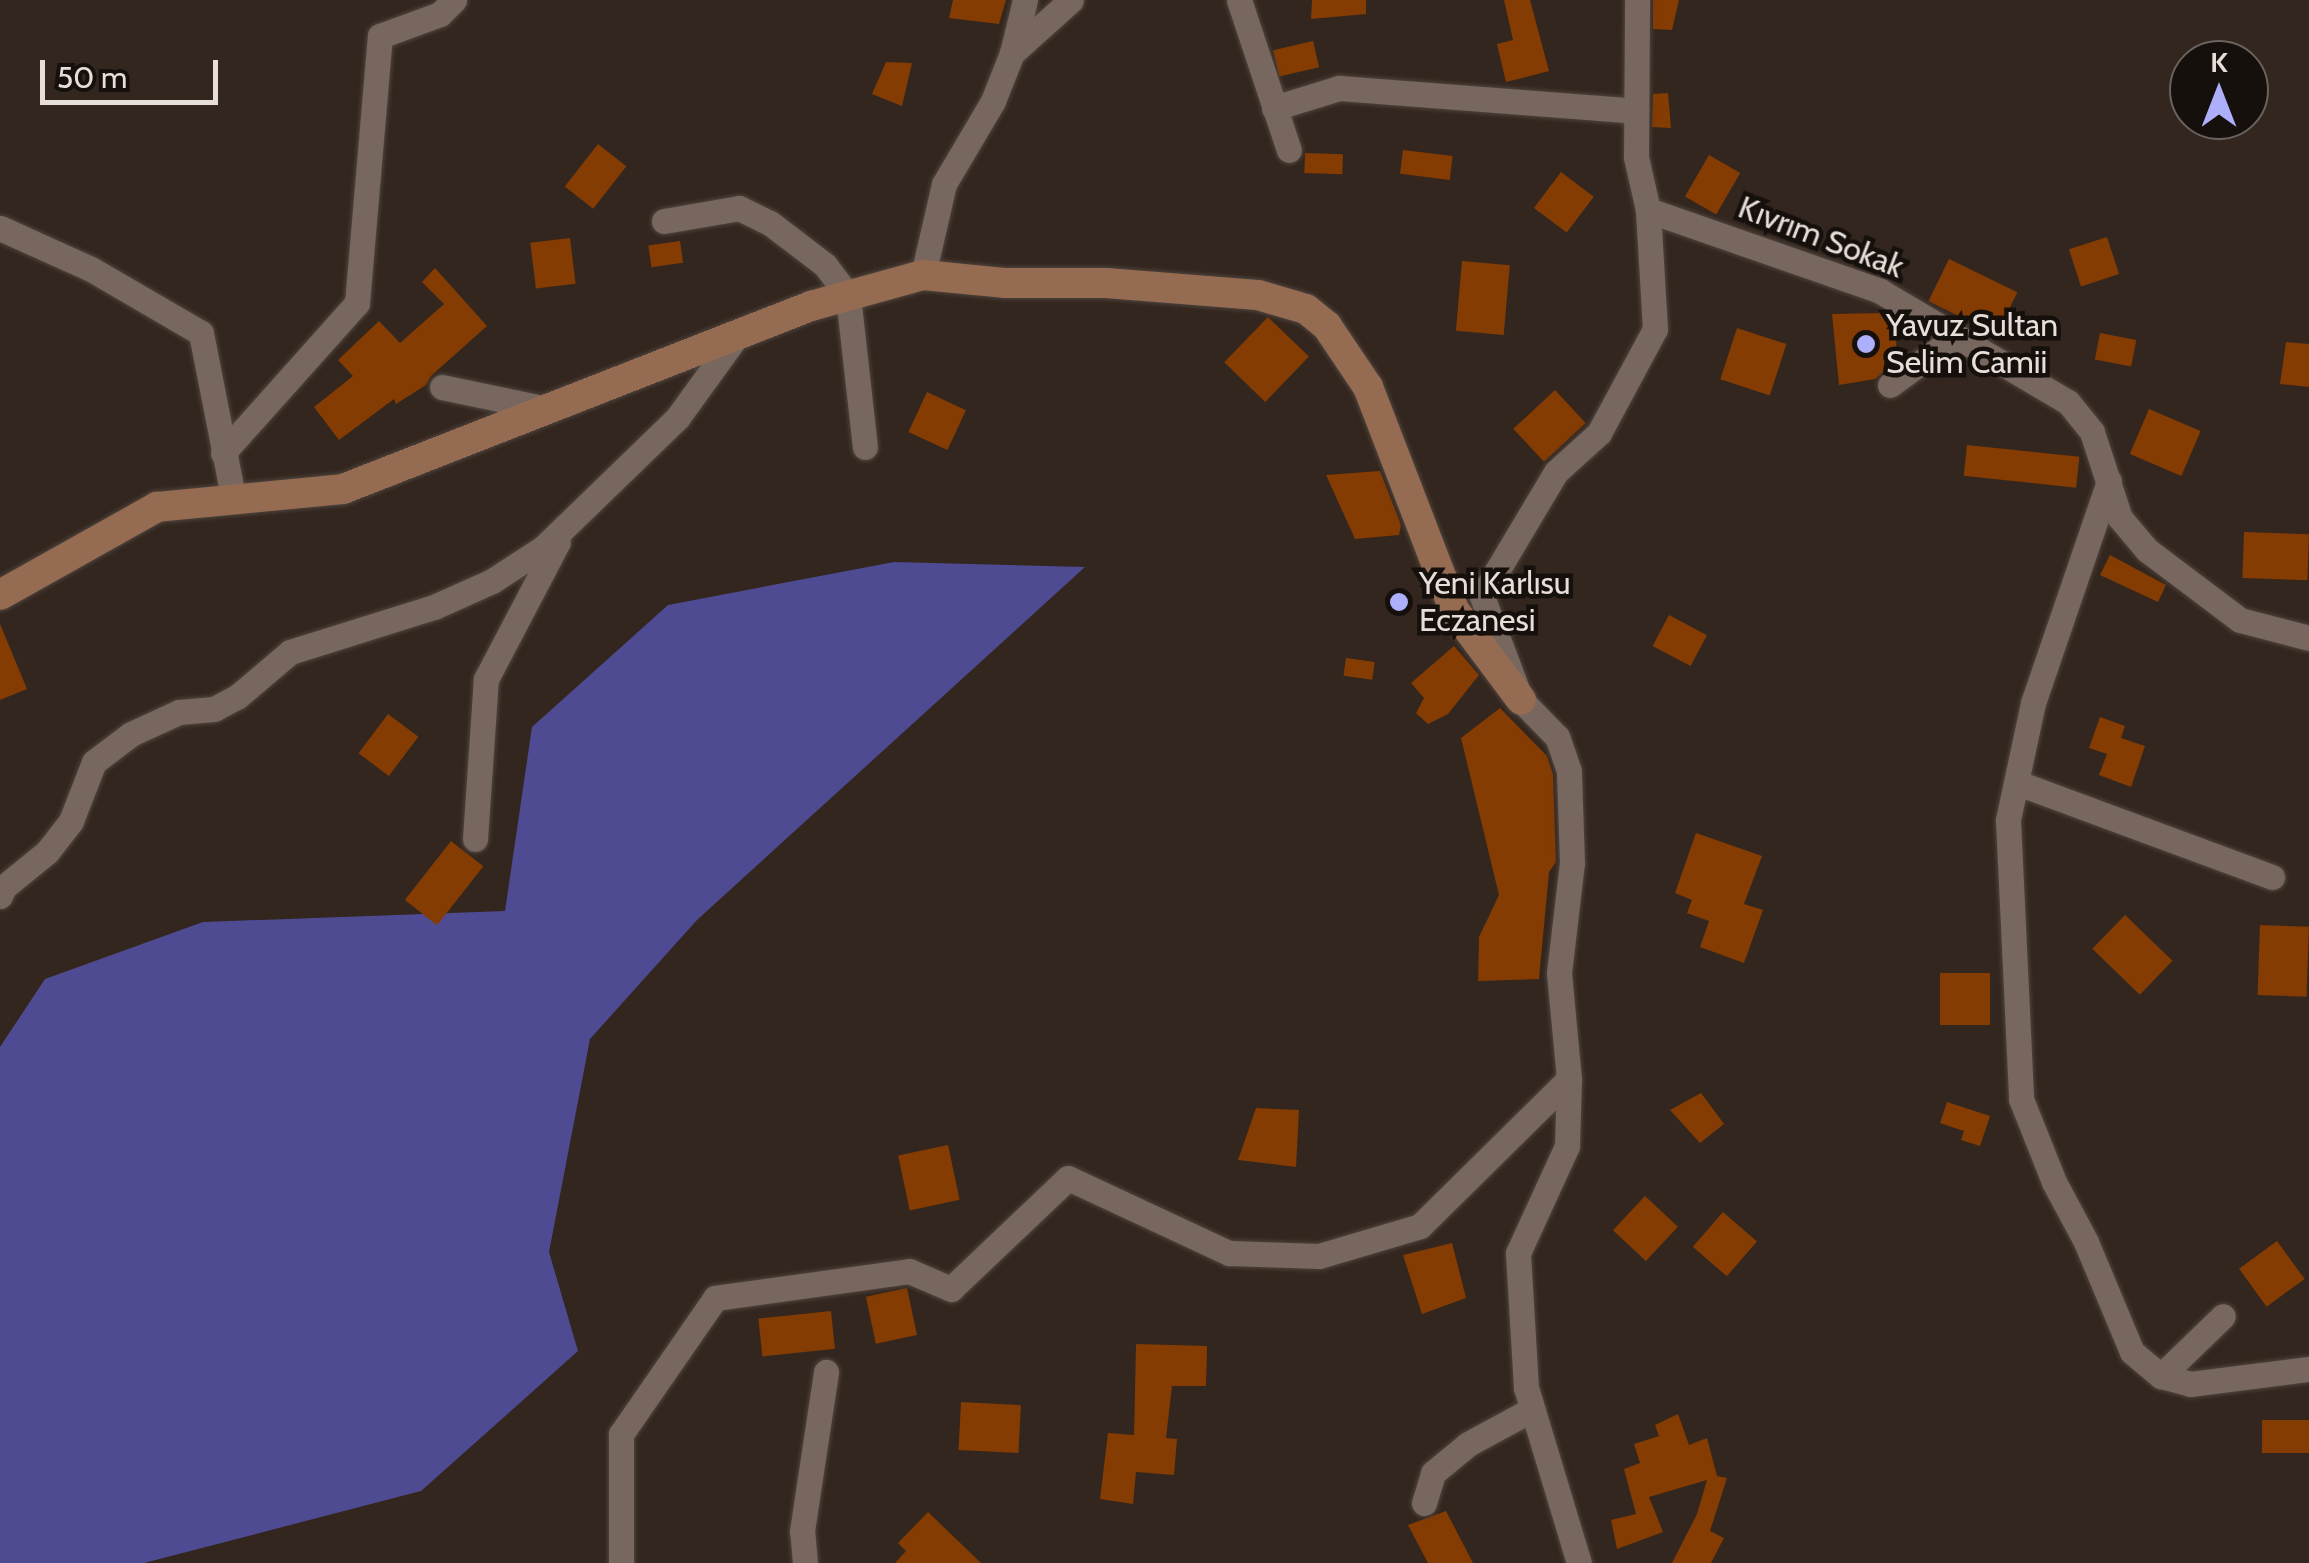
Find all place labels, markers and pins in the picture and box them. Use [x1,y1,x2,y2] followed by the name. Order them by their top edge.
[1886,307,2058,382] place label: Yavuz Sultan Selim Camii
[1855,333,1877,355] marker: Yavuz Sultan Selim Camii
[1419,565,1571,640] place label: Yeni Karlısu Eczanesi
[1388,591,1410,613] marker: Yeni Karlısu Eczanesi

